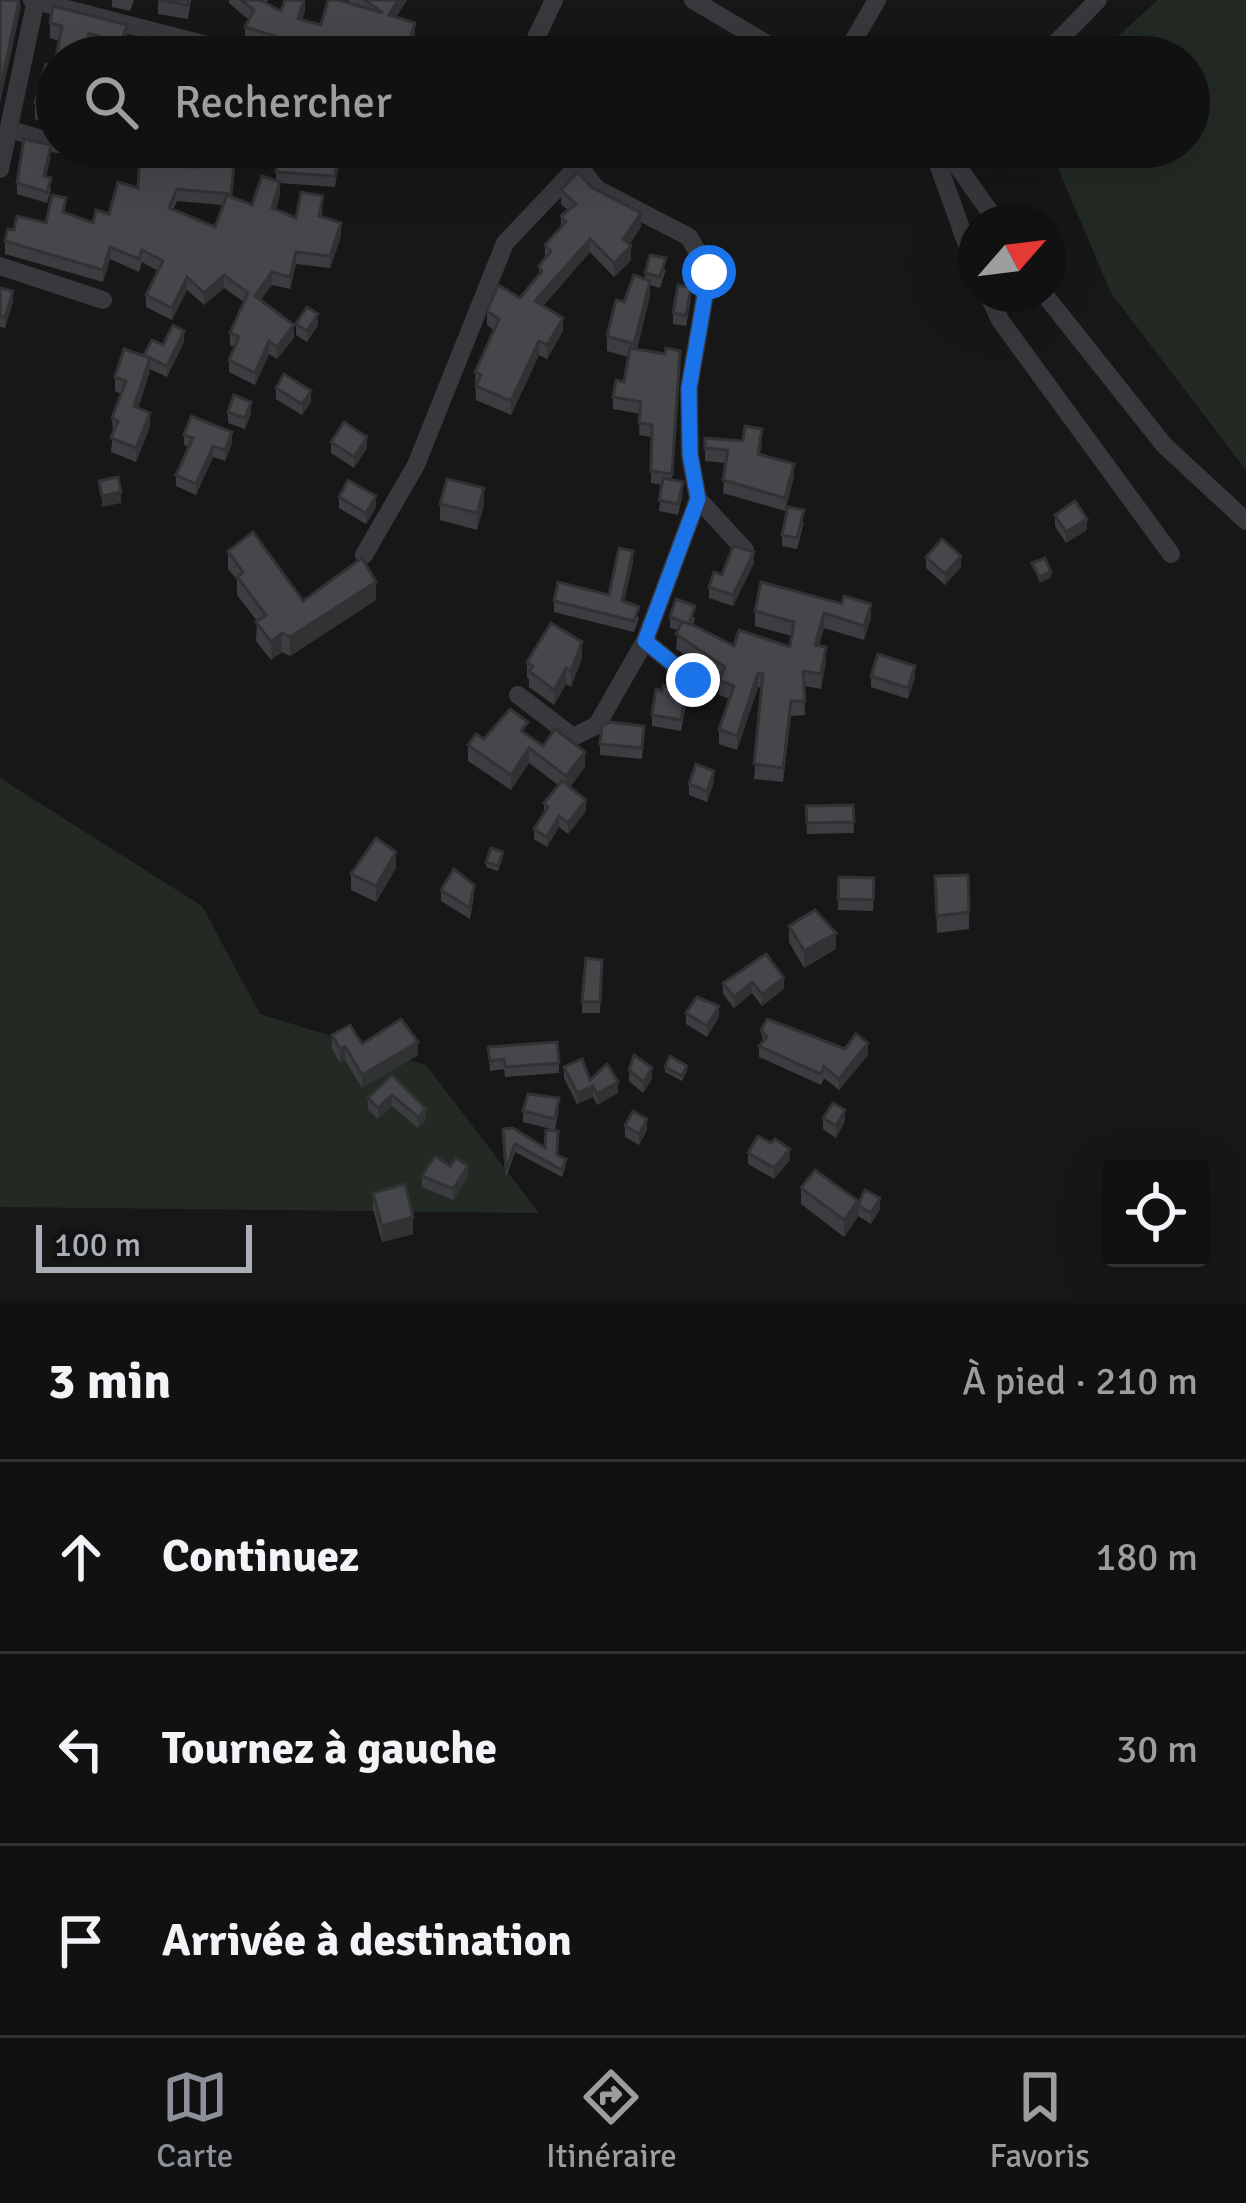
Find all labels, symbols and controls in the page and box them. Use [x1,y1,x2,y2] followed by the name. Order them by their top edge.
[36,36,1210,168] search box
[78,69,144,135] icon: search
[174,75,392,130] text: Rechercher
[958,204,1066,312] north arrow
[682,245,736,299] route start
[666,653,720,707] route end
[1102,1159,1210,1267] map controls
[1102,1159,1210,1267] button: locate
[36,1219,252,1272] scale bar
[54,1225,141,1266] text: 100 m
[48,1350,171,1413] text: 3 min
[962,1357,1198,1405] text: À pied · 210 m
[48,1524,114,1590] icon: ahead
[162,1529,359,1584] text: Continuez
[1095,1533,1198,1581] text: 180 m
[48,1716,114,1782] icon: left
[162,1721,497,1776] text: Tournez à gauche
[1116,1725,1198,1773] text: 30 m
[48,1908,114,1974] icon: arrive
[162,1913,572,1968] text: Arrivée à destination
[156,2064,233,2177] tab: Carte
[546,2064,677,2177] tab: Itinéraire
[989,2064,1090,2177] tab: Favoris

